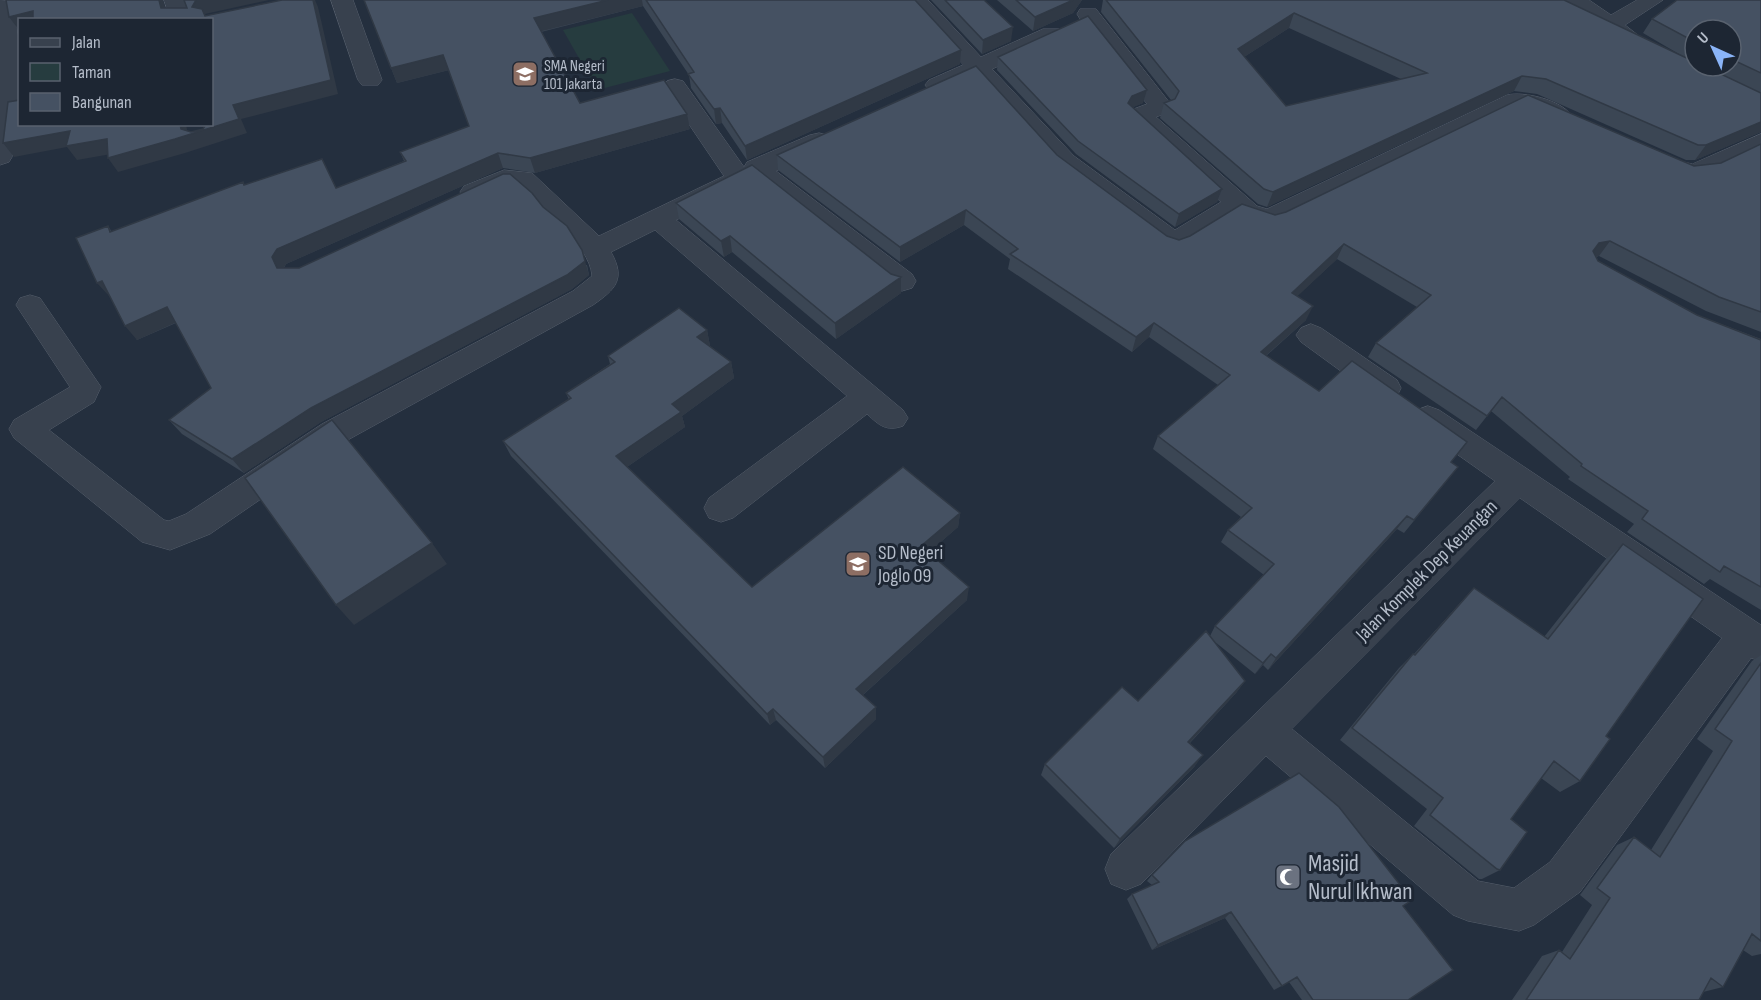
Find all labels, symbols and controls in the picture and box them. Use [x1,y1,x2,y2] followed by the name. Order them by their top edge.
[18,18,213,126] legend
[1683,18,1743,78] north arrow
[1694,29,1713,48] text: U
[71,32,101,53] text: Jalan
[544,57,605,94] place label: SMA Negeri 101 Jakarta
[510,59,540,89] school or university icon: SMA Negeri 101 Jakarta
[72,62,111,83] text: Taman
[72,92,132,113] text: Bangunan
[1350,495,1502,647] street label: Jalan Komplek Dep Keuangan
[877,541,943,588] place label: SD Negeri Joglo 09
[843,549,873,579] school or university icon: SD Negeri Joglo 09
[1308,849,1412,906] place label: Masjid Nurul Ikhwan
[1273,862,1303,892] mosque icon: Masjid Nurul Ikhwan

